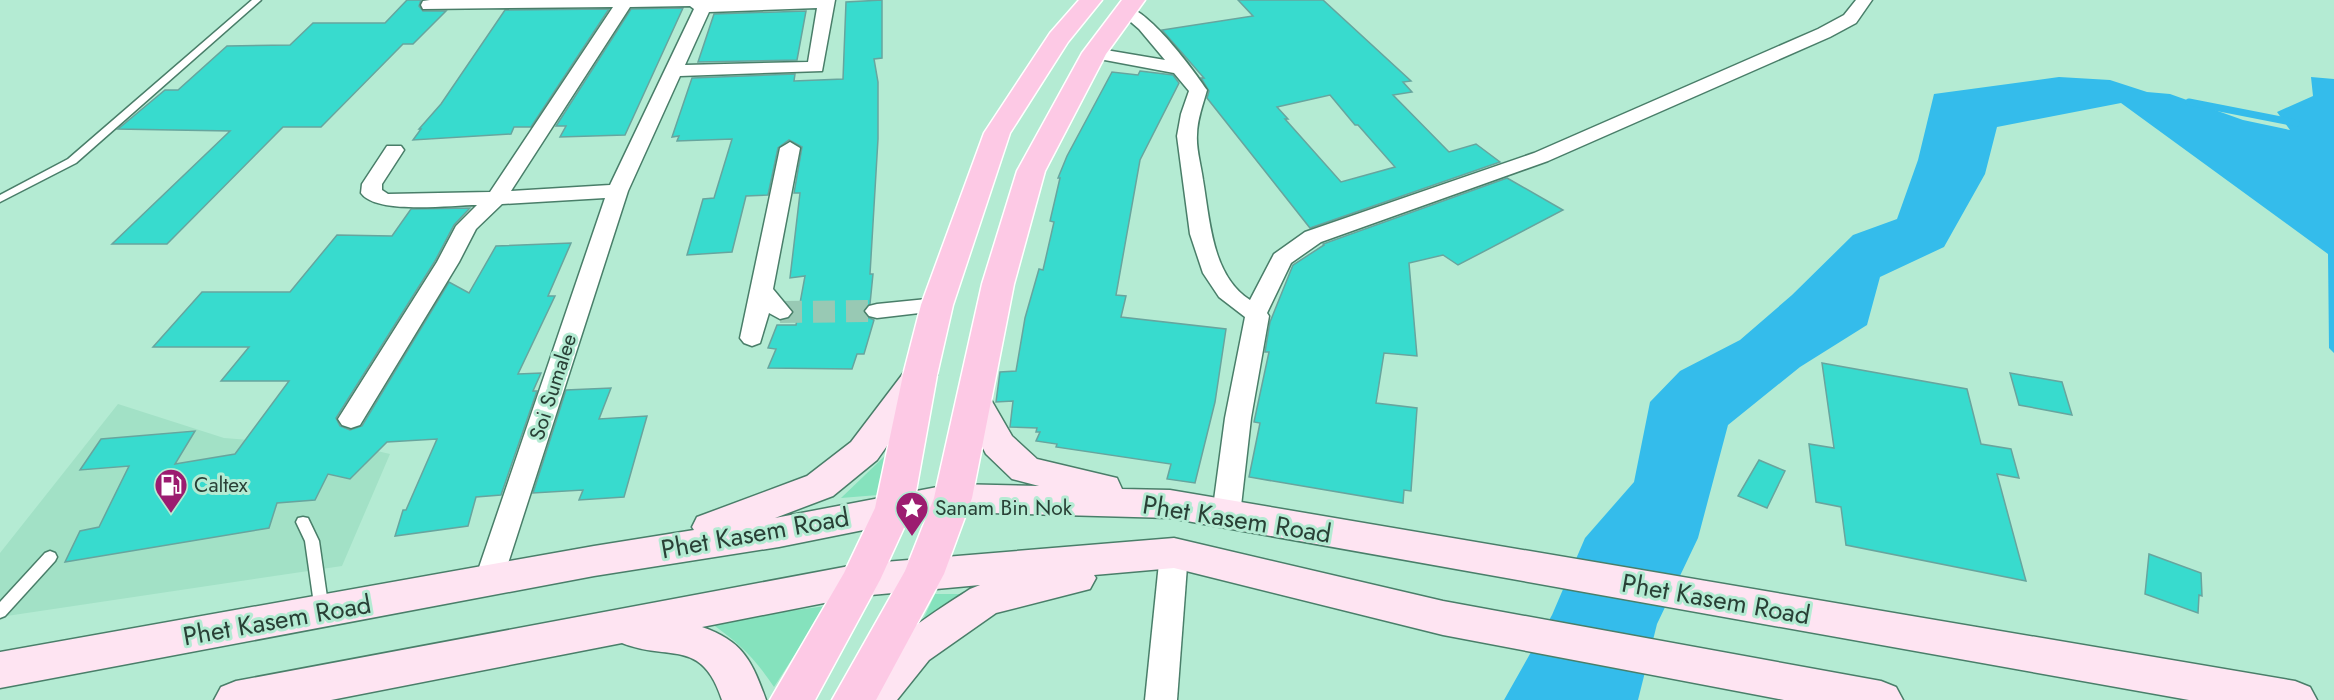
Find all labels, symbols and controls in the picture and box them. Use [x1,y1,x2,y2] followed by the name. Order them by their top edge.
[522,330,584,444] street label: Soi Sumalee
[153,467,189,514] fuel station icon: Caltex
[194,470,248,500] place label: Caltex
[1140,485,1334,553] street label: Phet Kasem Road
[894,490,930,537] place icon: Sanam Bin Nok
[935,493,1073,523] place label: Sanam Bin Nok
[658,498,852,568] street label: Phet Kasem Road
[1619,564,1813,634] street label: Phet Kasem Road
[180,585,374,655] street label: Phet Kasem Road

